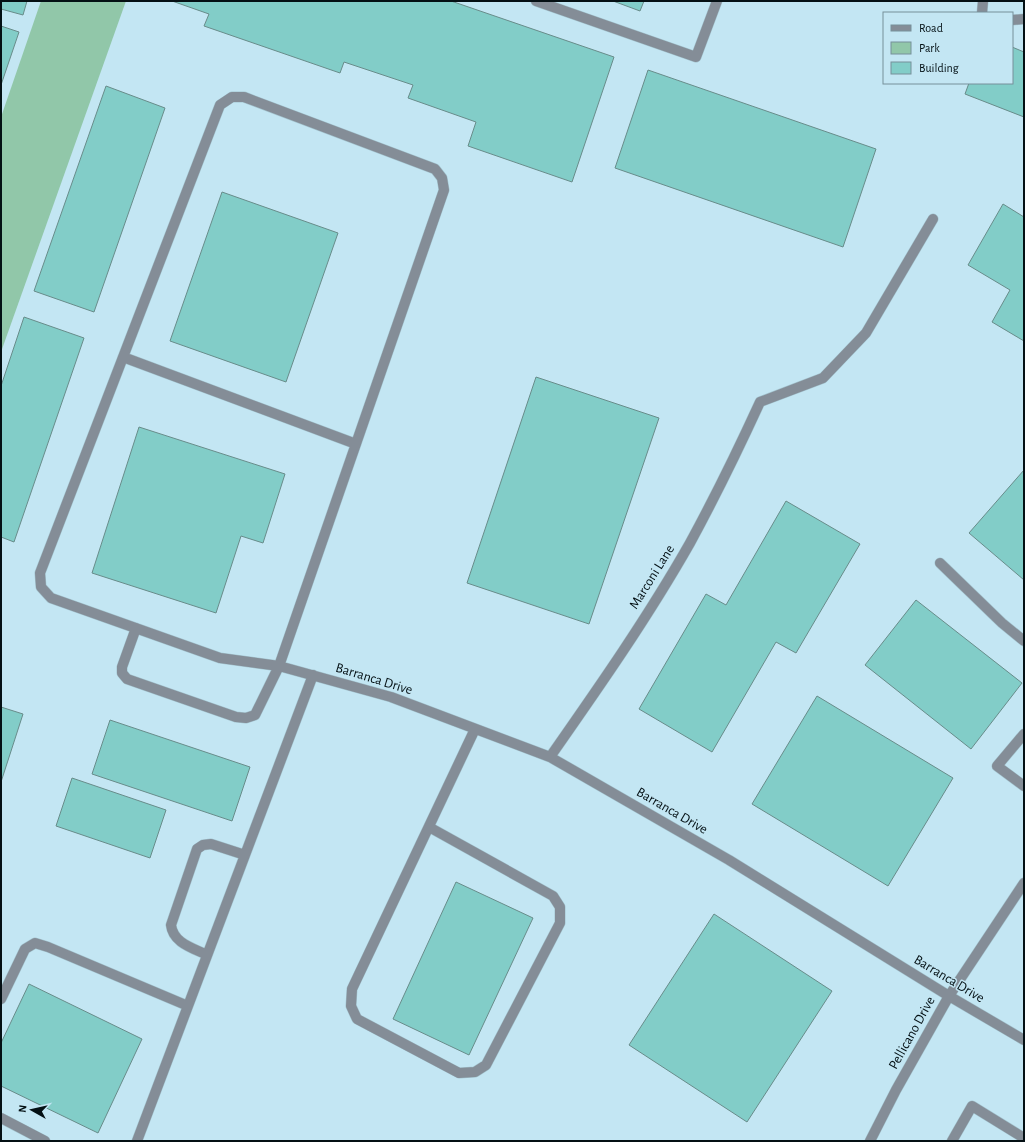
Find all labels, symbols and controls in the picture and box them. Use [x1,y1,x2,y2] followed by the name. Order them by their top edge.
[883,12,1013,84] legend
[919,22,943,34] text: Road
[919,42,940,54] text: Park
[919,62,959,74] text: Building
[627,542,677,612] street label: Marconi Lane
[334,661,414,697] street label: Barranca Drive
[634,785,710,837] street label: Barranca Drive
[911,953,987,1005] street label: Barranca Drive
[886,994,938,1072] street label: Pellicano Drive
[12,1090,52,1130] north arrow
[17,1104,29,1113] text: N

